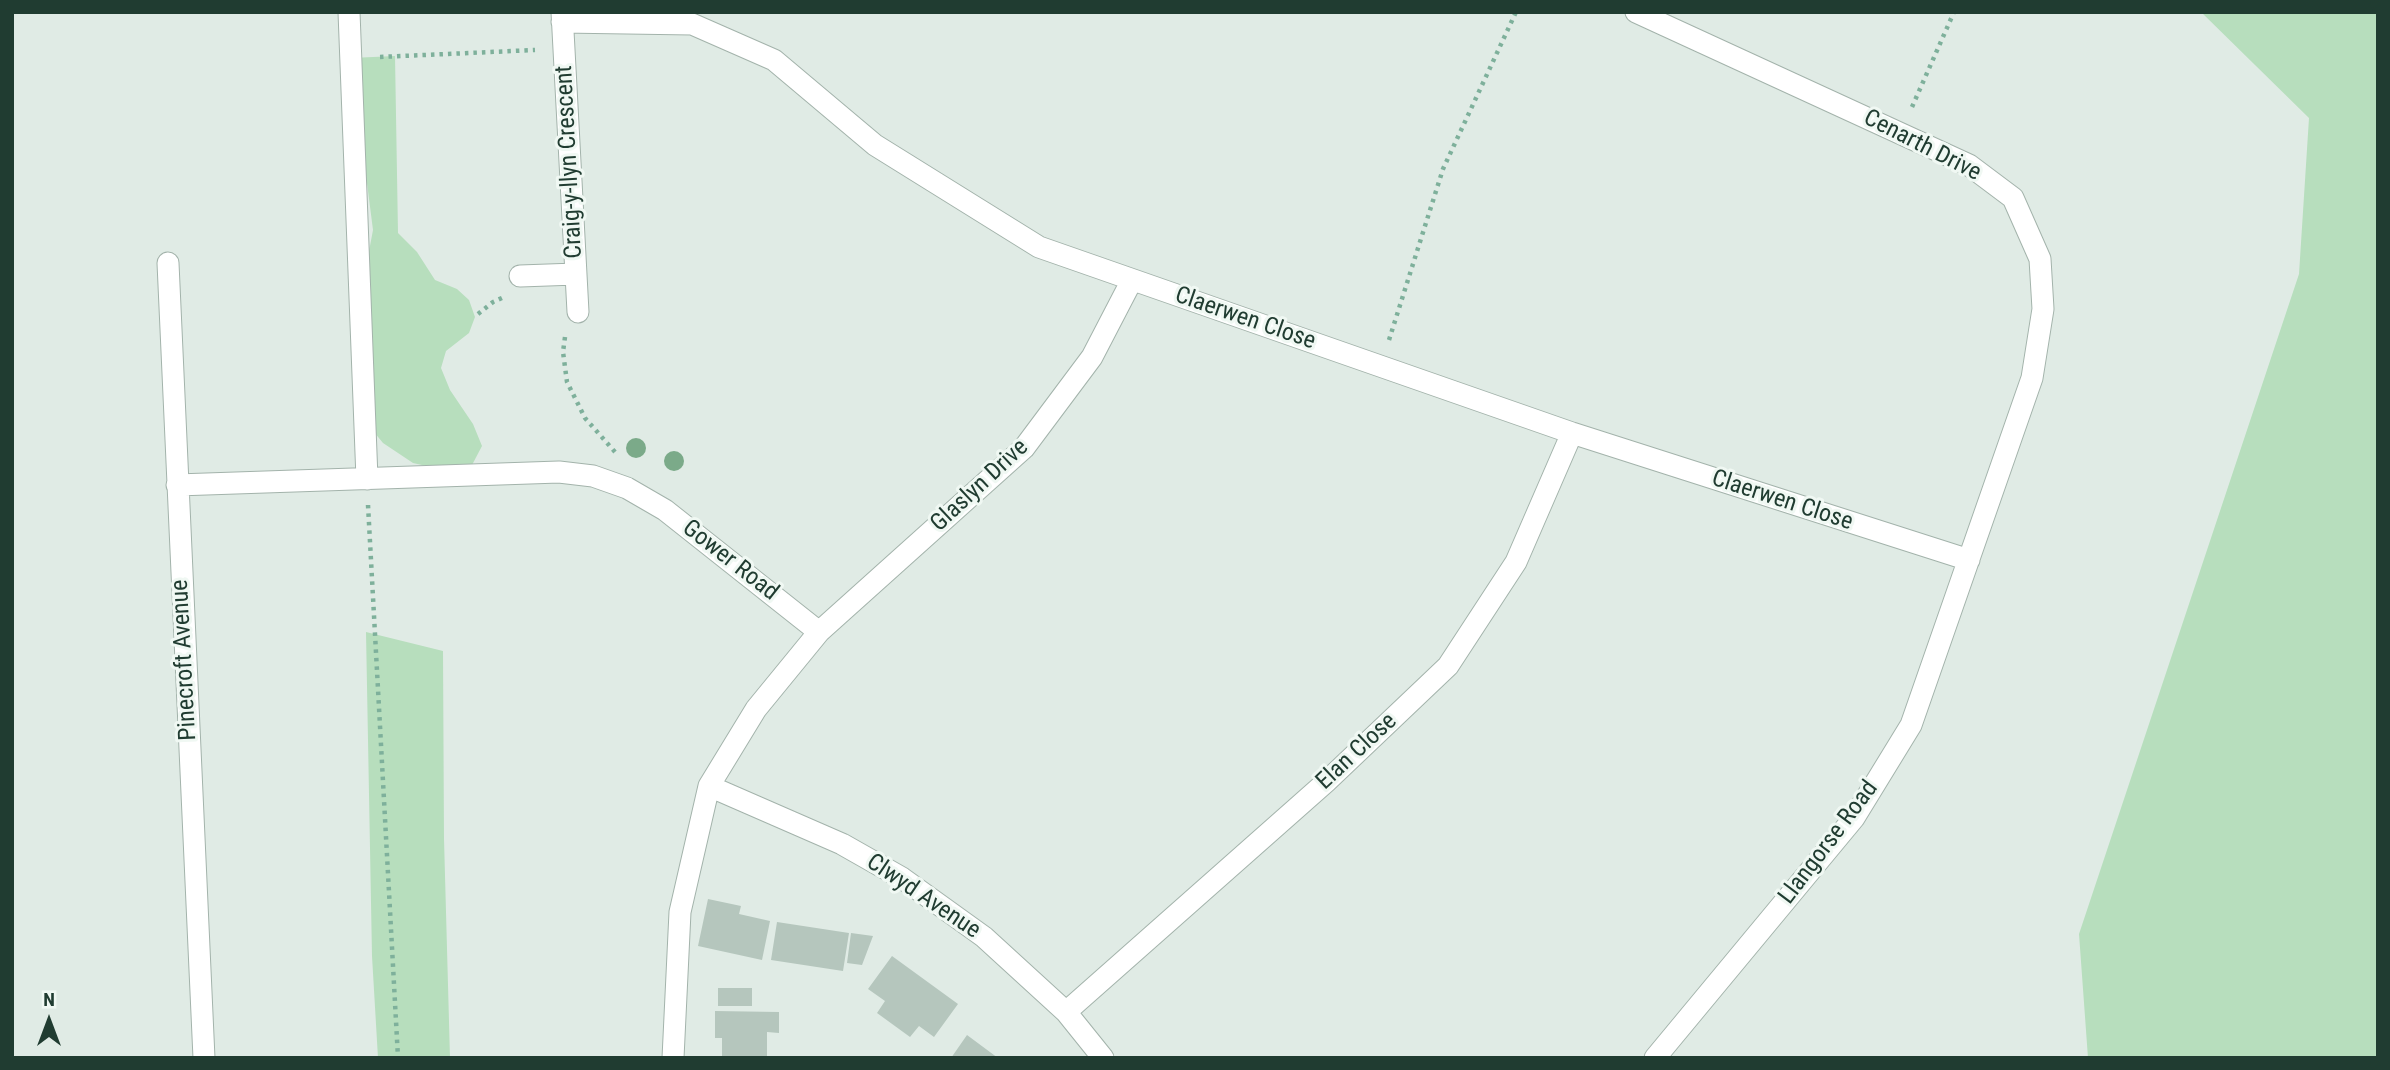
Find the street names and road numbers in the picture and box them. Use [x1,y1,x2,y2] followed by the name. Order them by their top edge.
[551,65,589,259] street label: Craig-y-llyn Crescent
[1858,104,1986,188] street label: Cenarth Drive
[1171,282,1319,356] street label: Claerwen Close
[925,434,1035,538] street label: Glaslyn Drive
[1708,465,1856,537] street label: Claerwen Close
[676,515,784,607] street label: Gower Road
[166,579,204,741] street label: Pinecroft Avenue
[1311,708,1403,796] street label: Elan Close
[1773,776,1885,910] street label: Llangorse Road
[861,848,985,946] street label: Clwyd Avenue

